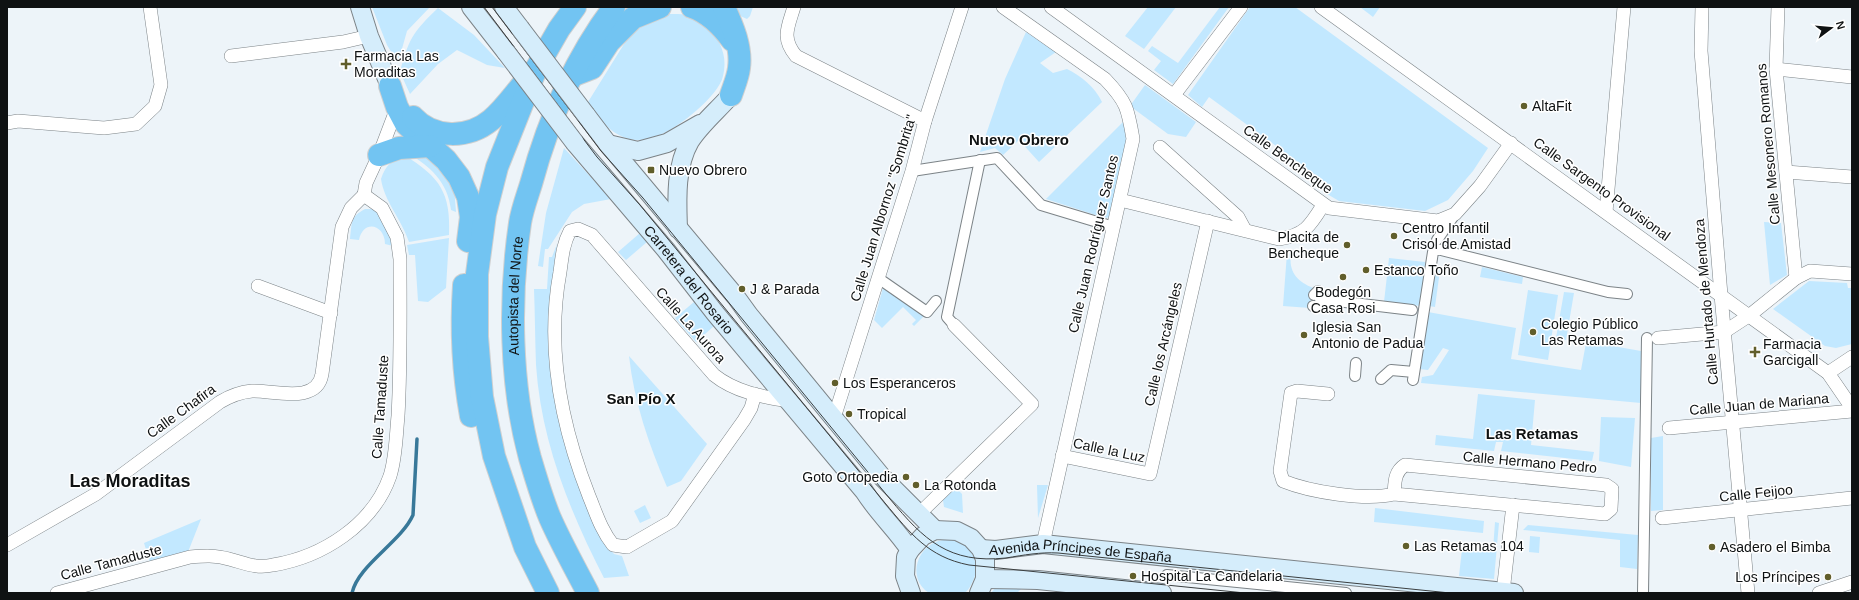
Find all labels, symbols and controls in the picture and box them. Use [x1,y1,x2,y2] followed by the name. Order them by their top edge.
[1811,8,1851,48] north arrow
[1834,20,1847,31] text: N
[354,48,439,80] place label: Farmacia Las Moraditas
[341,59,351,69] marker: Farmacia Las Moraditas
[1753,63,1783,225] street label: Calle Mesonero Romanos
[1532,98,1572,114] place label: AltaFit
[1519,101,1529,111] marker: AltaFit
[847,113,919,303] street label: Calle Juan Albornoz "Sombrita"
[1240,121,1336,197] street label: Calle Bencheque
[969,131,1069,148] district label: Nuevo Obrero
[1531,134,1673,244] street label: Calle Sargento Provisional
[1065,153,1121,335] street label: Calle Juan Rodríguez Santos
[659,162,747,178] place label: Nuevo Obrero
[646,165,656,175] marker: Nuevo Obrero
[1691,218,1721,386] street label: Calle Hurtado de Mendoza
[1402,220,1511,252] place label: Centro Infantil Crisol de Amistad
[641,222,737,337] street label: Carretera del Rosario
[1268,229,1339,261] place label: Placita de Bencheque
[1389,231,1399,241] marker: Centro Infantil Crisol de Amistad
[505,235,526,356] street label: Autopista del Norte
[1342,240,1352,250] marker: Placita de Bencheque
[1374,262,1459,278] place label: Estanco Toño
[1361,265,1371,275] marker: Estanco Toño
[1338,272,1348,282] marker: Bodegón Casa Rosi
[1141,280,1185,408] street label: Calle los Arcángeles
[750,281,819,297] place label: J & Parada
[653,284,729,366] street label: Calle La Aurora
[737,284,747,294] marker: J & Parada
[1311,284,1375,316] place label: Bodegón Casa Rosi
[1541,316,1638,348] place label: Colegio Público Las Retamas
[1312,319,1424,351] place label: Iglesia San Antonio de Padua
[1528,327,1538,337] marker: Colegio Público Las Retamas
[1299,330,1309,340] marker: Iglesia San Antonio de Padua
[1763,336,1822,368] place label: Farmacia Garcigall
[1750,347,1760,357] marker: Farmacia Garcigall
[368,354,392,459] street label: Calle Tamaduste
[843,375,956,391] place label: Los Esperanceros
[830,378,840,388] marker: Los Esperanceros
[144,381,219,441] street label: Calle Chafira
[606,390,676,407] district label: San Pío X
[1689,390,1830,418] street label: Calle Juan de Mariana
[857,406,906,422] place label: Tropical
[844,409,854,419] marker: Tropical
[1486,425,1578,442] district label: Las Retamas
[1072,435,1146,465] street label: Calle la Luz
[1462,448,1598,476] street label: Calle Hermano Pedro
[802,469,898,485] place label: Goto Ortopedia
[69,471,191,491] district label: Las Moraditas
[901,472,911,482] marker: Goto Ortopedia
[924,477,997,493] place label: La Rotonda
[911,480,921,490] marker: La Rotonda
[1718,481,1794,505] street label: Calle Feijoo
[989,536,1173,565] street label: Avenida Príncipes de España
[1414,538,1524,554] place label: Las Retamas 104
[1720,539,1831,555] place label: Asadero el Bimba
[59,541,164,583] street label: Calle Tamaduste
[1401,541,1411,551] marker: Las Retamas 104
[1707,542,1717,552] marker: Asadero el Bimba
[1141,568,1283,584] place label: Hospital La Candelaria
[1735,569,1820,585] place label: Los Príncipes
[1128,571,1138,581] marker: Hospital La Candelaria
[1823,572,1833,582] marker: Los Príncipes

